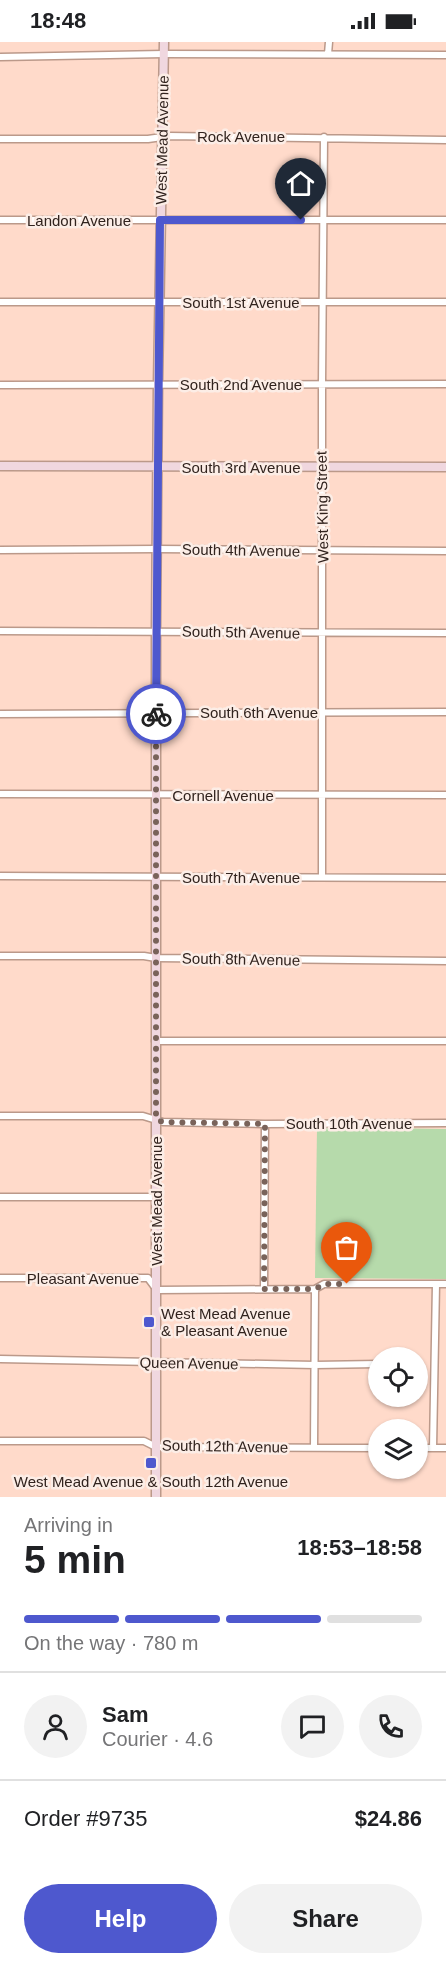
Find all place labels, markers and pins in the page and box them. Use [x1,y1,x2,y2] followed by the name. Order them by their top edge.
[275,158,326,220] pin
[321,1222,372,1284] pin
[161,1305,291,1339] place label: West Mead Avenue & Pleasant Avenue
[142,1315,156,1329] marker: West Mead Avenue & Pleasant Avenue
[144,1456,158,1470] marker: West Mead Avenue & South 12th Avenue
[14,1473,288,1490] place label: West Mead Avenue & South 12th Avenue

